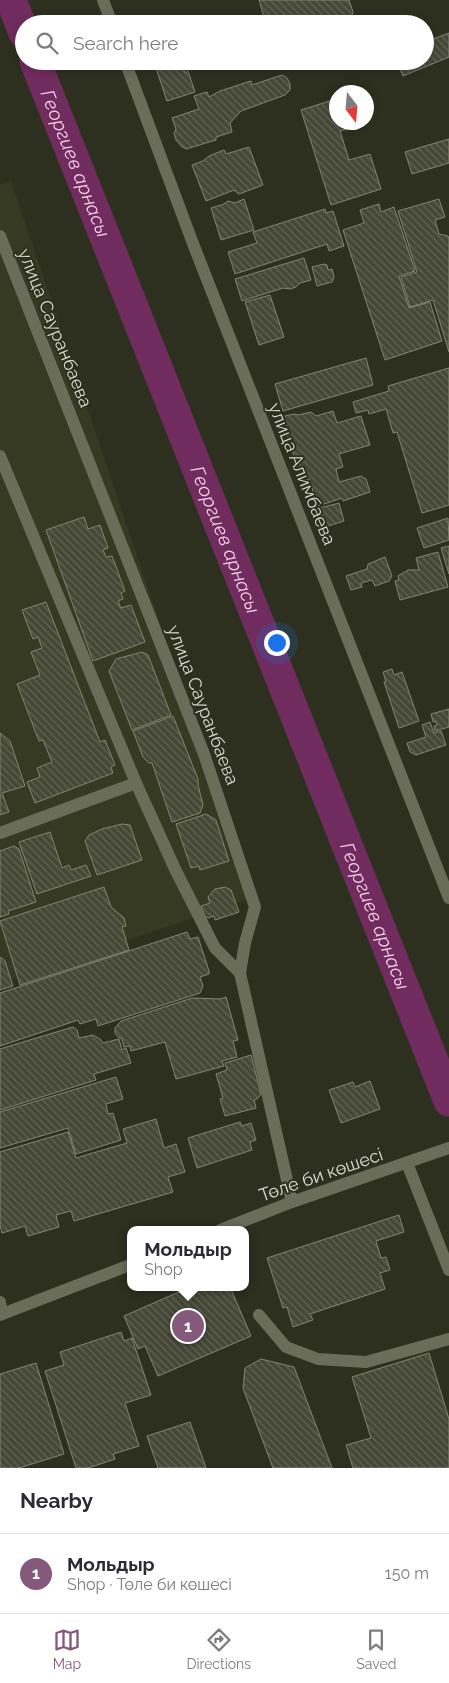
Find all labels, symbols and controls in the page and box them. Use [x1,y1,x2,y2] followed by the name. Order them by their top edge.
[15,15,434,70] search box
[33,29,61,57] icon: search
[73,32,179,54] text: Search here
[329,85,374,130] north arrow
[37,86,115,240] water label: Георгиев арнасы
[14,245,97,410] street label: улица Сауранбаева
[264,400,341,548] street label: улица Алимбаева
[186,463,265,617] water label: Георгиев арнасы
[163,622,244,788] street label: улица Сауранбаева
[264,630,290,656] your location
[336,839,415,993] water label: Георгиев арнасы
[256,1144,386,1206] street label: Төле би көшесі
[127,1226,249,1291] popup
[144,1238,232,1260] text: Мольдыр
[144,1260,183,1279] text: Shop
[172,1307,204,1345] pin: 1
[20,1488,93,1513] text: Nearby
[67,1553,155,1575] text: Мольдыр
[32,1564,40,1583] text: 1
[385,1564,429,1583] text: 150 m
[67,1575,232,1594] text: Shop · Төле би көшесі
[53,1626,81,1672] tab: Map
[186,1626,251,1672] tab: Directions
[356,1626,396,1672] tab: Saved

